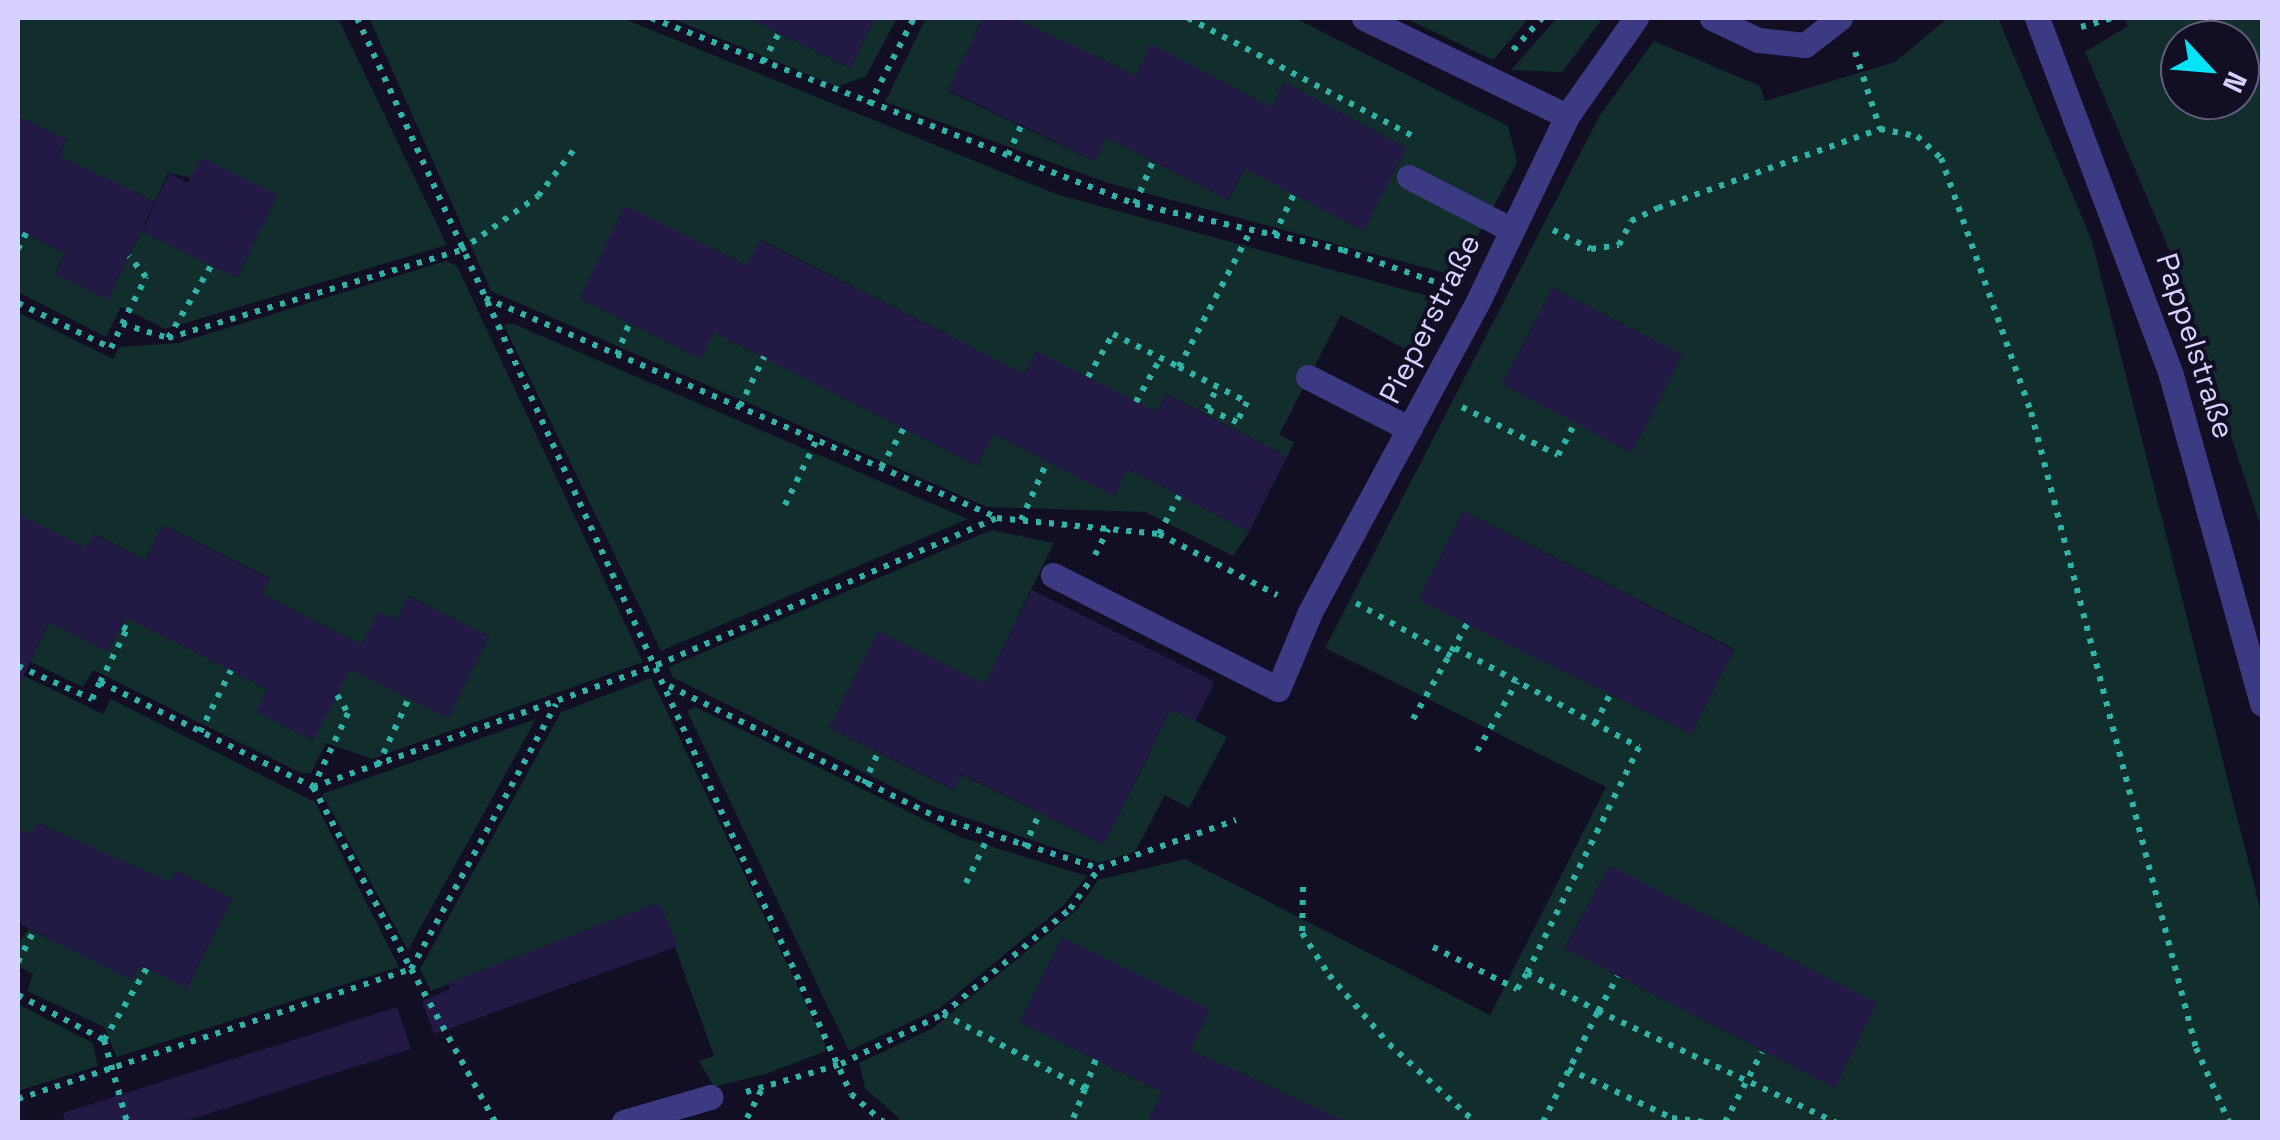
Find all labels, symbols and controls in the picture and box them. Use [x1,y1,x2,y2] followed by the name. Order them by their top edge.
[2160,20,2260,120] north arrow
[2215,66,2255,99] text: N
[1372,228,1488,410] street label: Pieperstraße
[2148,249,2242,443] street label: Pappelstraße

